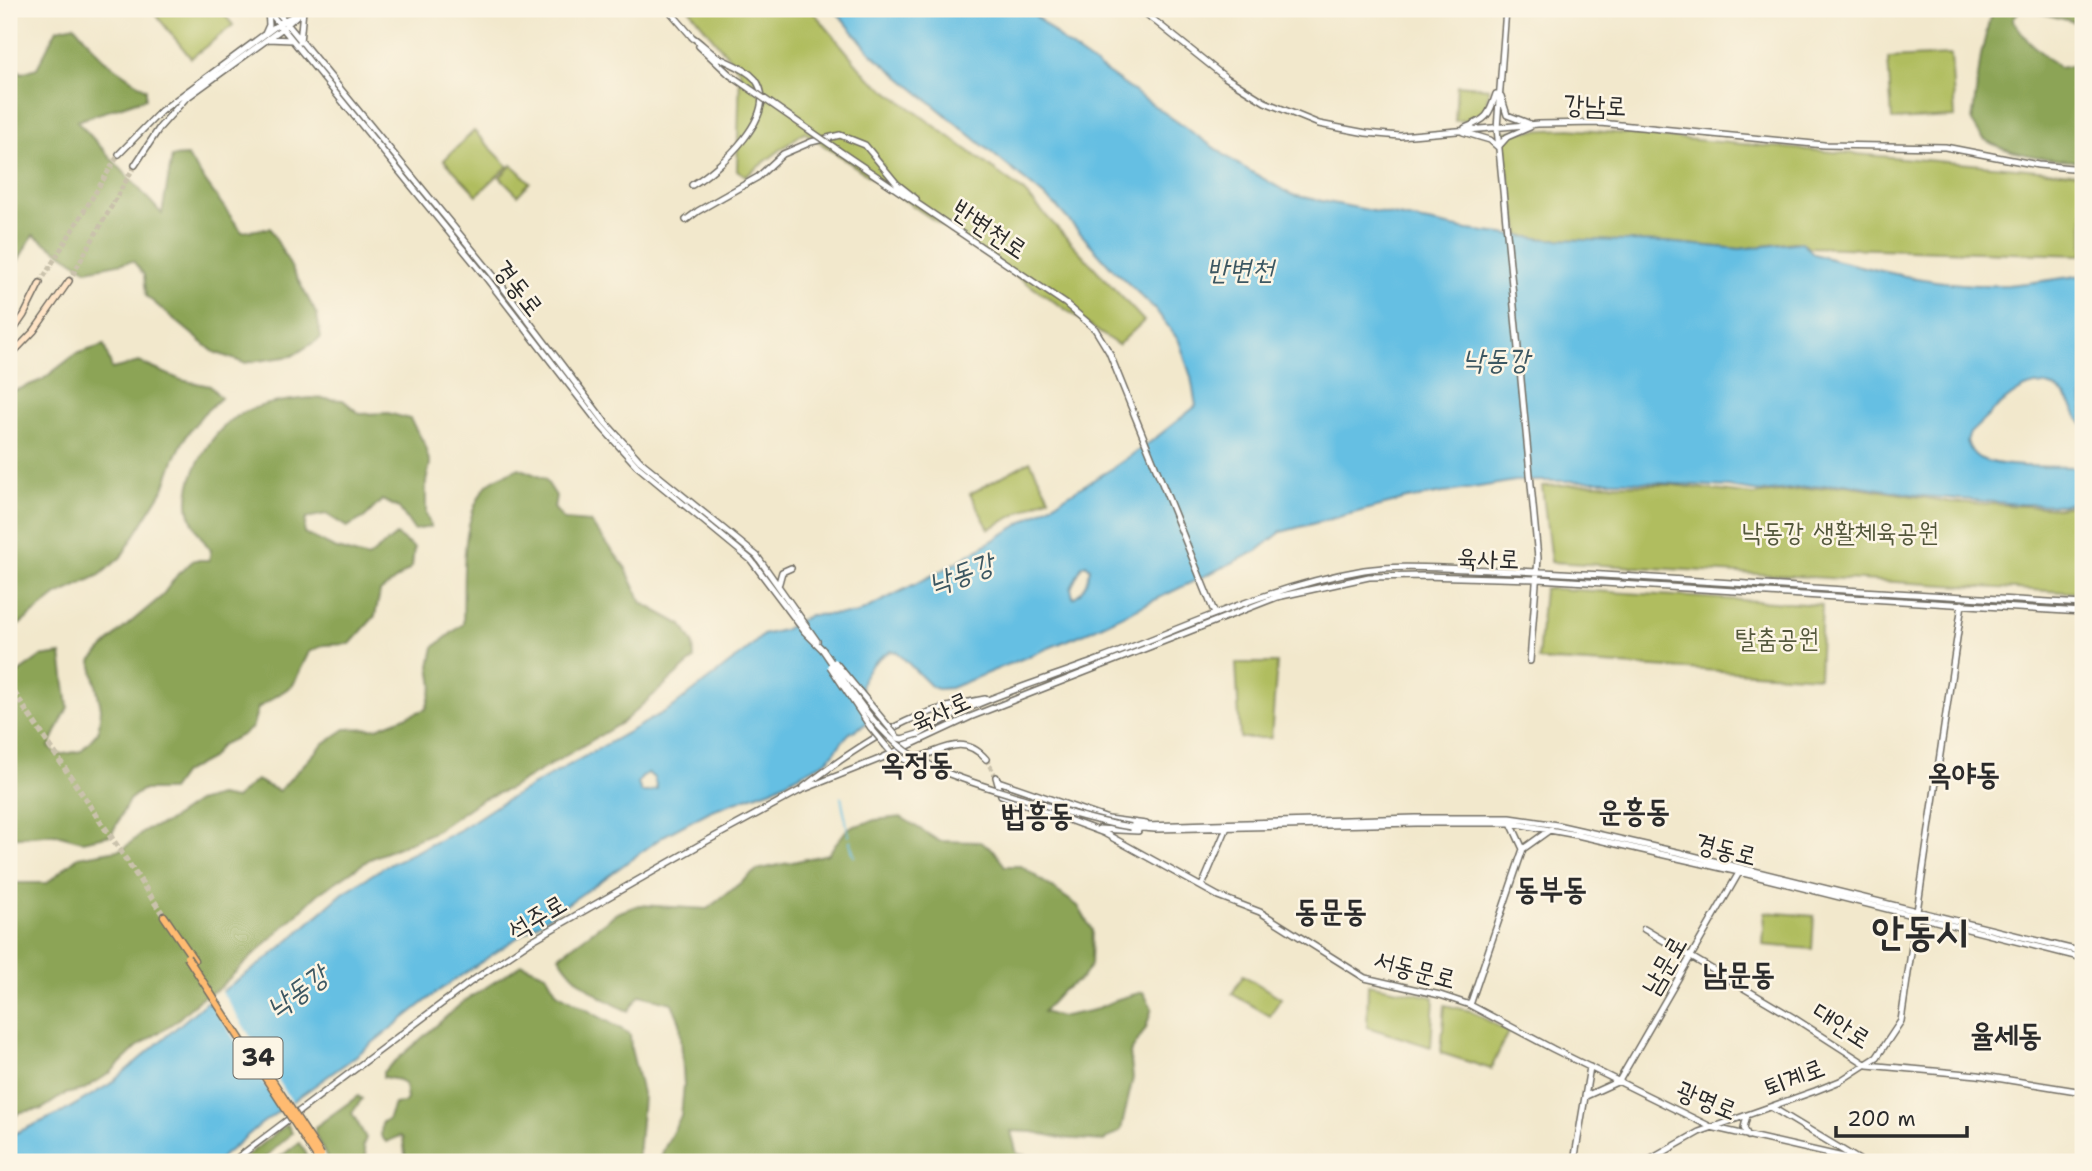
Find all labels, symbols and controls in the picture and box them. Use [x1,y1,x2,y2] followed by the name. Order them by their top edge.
[1563,86,1627,123] street label: 강남로
[946,191,1035,266] street label: 반변천로
[1206,250,1276,288] water label: 반변천
[486,252,553,323] street label: 경동로
[1462,340,1533,378] water label: 낙동강
[1741,514,1939,549] park label: 낙동강 생활체육공원
[1456,539,1520,576] street label: 육사로
[923,542,1003,602] water label: 낙동강
[1735,620,1819,655] park label: 탈춤공원
[904,682,976,739] street label: 육사로
[881,743,953,784] district label: 옥정동
[1928,753,2000,794] district label: 옥야동
[1598,790,1670,831] district label: 운흥동
[1001,794,1073,835] district label: 법흥동
[1691,824,1761,873] street label: 경동로
[1515,868,1587,909] district label: 동부동
[501,885,573,948] street label: 석주로
[1295,890,1367,931] district label: 동문동
[1872,904,1968,958] district label: 안동시
[1633,929,1694,1001] street label: 남문로
[1370,941,1460,996] street label: 서동문로
[1703,953,1775,994] district label: 남문동
[258,954,338,1026] water label: 낙동강
[1806,993,1878,1056] street label: 대안로
[1970,1014,2042,1055] district label: 율세동
[233,1038,282,1078] road number: 34
[1758,1049,1829,1104] street label: 퇴계로
[1672,1072,1743,1128] street label: 광명로
[1836,1094,1968,1138] scale bar
[1847,1105,1916,1133] text: 200 m

